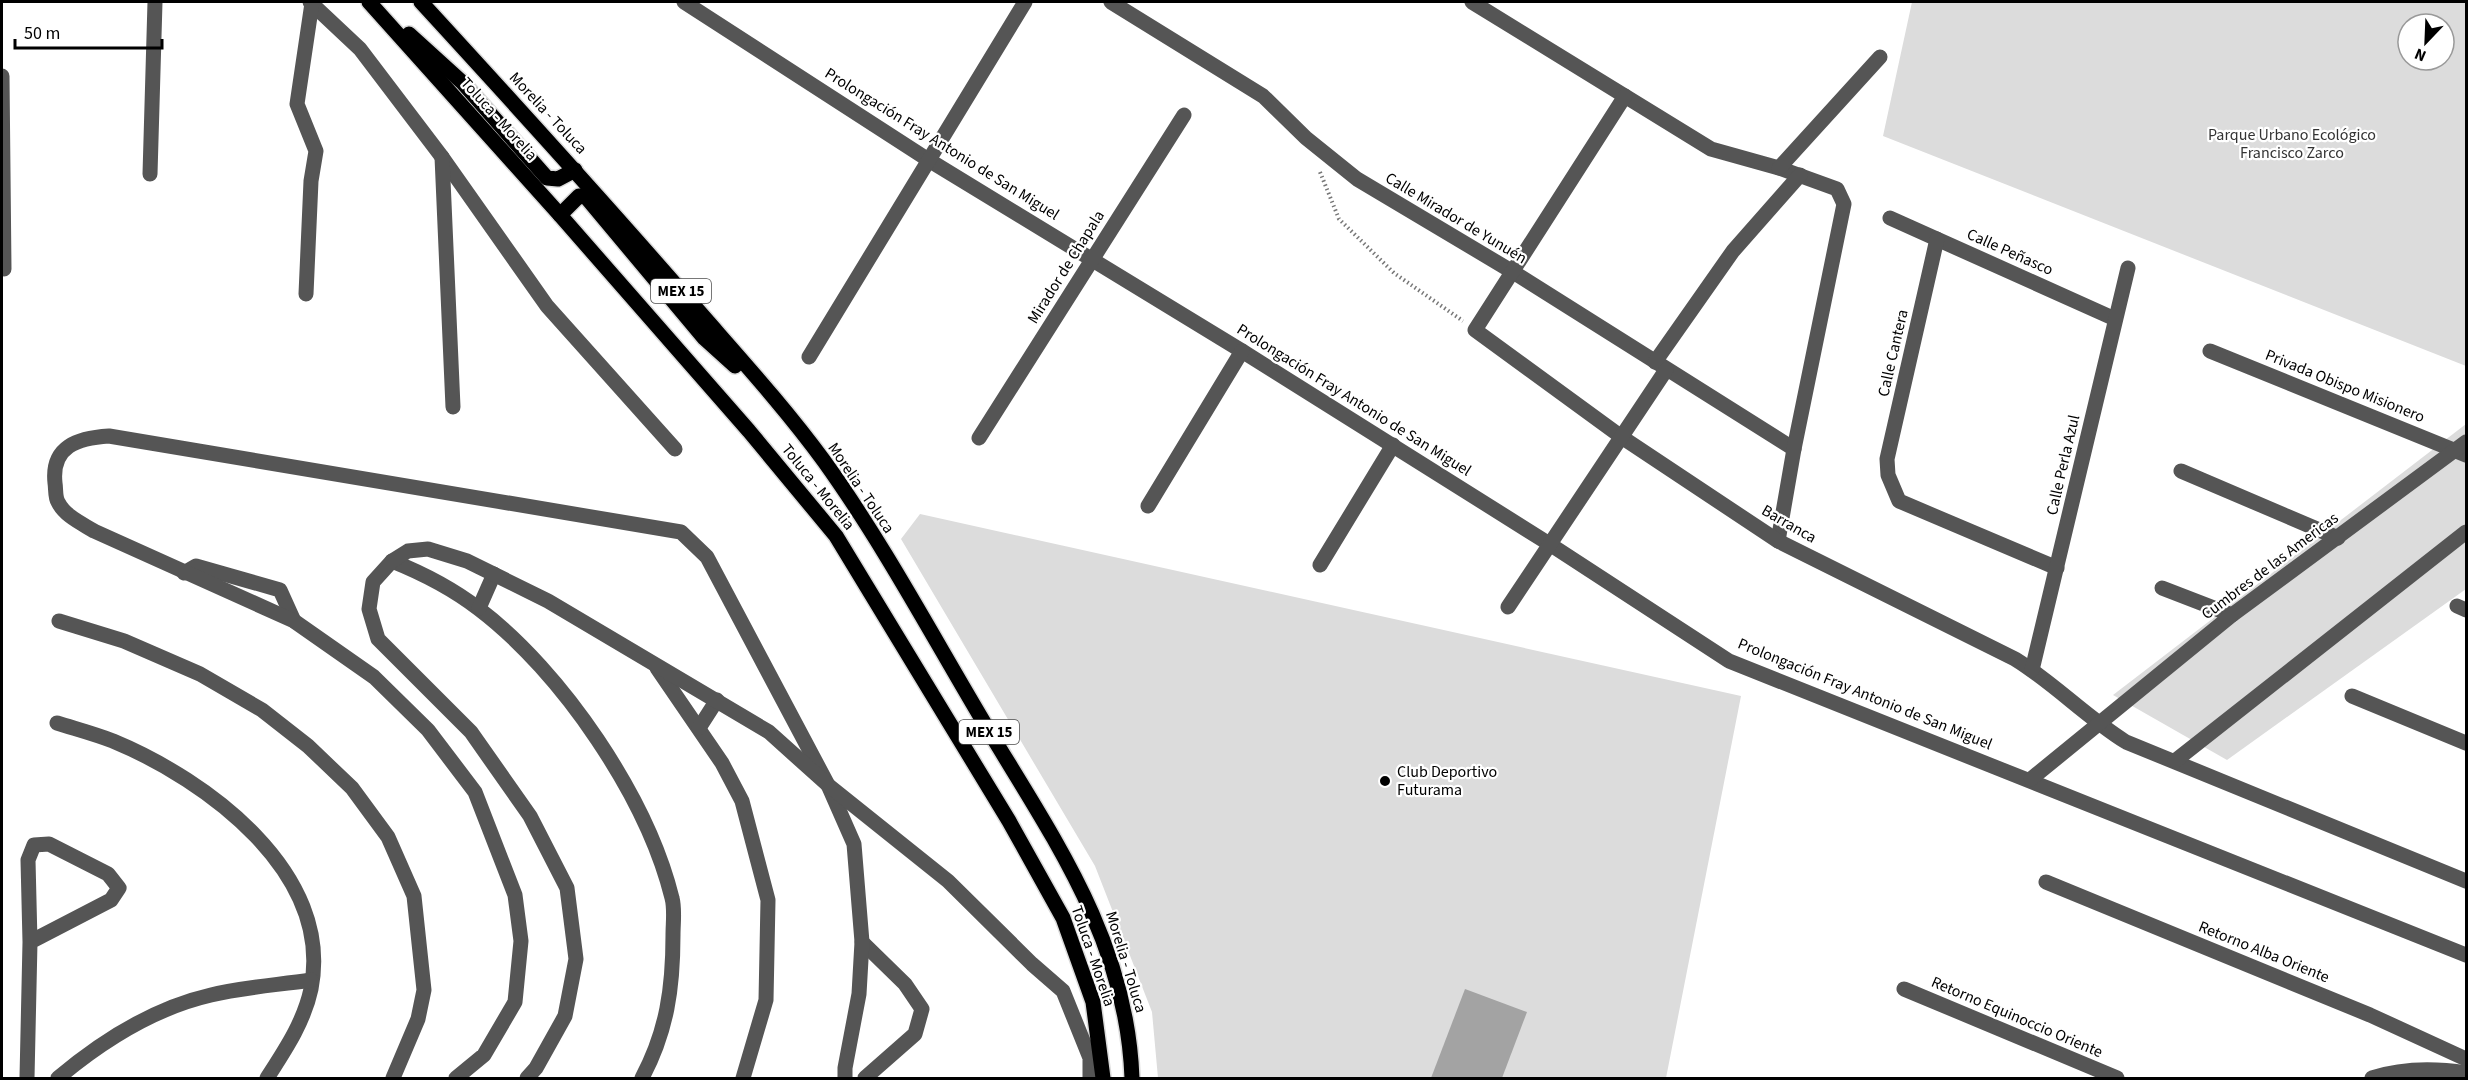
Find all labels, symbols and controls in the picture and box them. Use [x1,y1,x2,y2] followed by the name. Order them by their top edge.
[15,12,162,50] scale bar
[2396,12,2456,72] north arrow
[24,21,60,46] text: 50 m
[2411,43,2430,67] text: N
[821,62,1063,226] street label: Prolongación Fray Antonio de San Miguel
[504,67,592,159] street label: Morelia - Toluca
[456,73,542,165] street label: Toluca - Morelia
[2208,124,2376,164] park label: Parque Urbano Ecológico Francisco Zarco
[1381,167,1531,269] street label: Calle Mirador de Yunuén
[1022,206,1110,328] street label: Mirador de Chapala
[1963,223,2057,281] street label: Calle Peñasco
[651,279,711,303] road number: MEX 15
[1872,307,1914,399] street label: Calle Cantera
[1233,318,1475,482] street label: Prolongación Fray Antonio de San Miguel
[2262,344,2428,428] street label: Privada Obispo Misionero
[2041,413,2085,517] street label: Calle Perla Azul
[822,438,900,538] street label: Morelia - Toluca
[776,439,860,535] street label: Toluca - Morelia
[1757,499,1821,549] street label: Barranca
[2197,507,2343,625] street label: Cumbres de las Americas
[1734,633,1996,755] street label: Prolongación Fray Antonio de San Miguel
[959,720,1019,744] road number: MEX 15
[1397,761,1497,801] place label: Club Deportivo Futurama
[1378,774,1392,788] marker: Club Deportivo Futurama
[1065,903,1121,1009] street label: Toluca - Morelia
[1100,908,1152,1016] street label: Morelia - Toluca
[2195,916,2333,988] street label: Retorno Alba Oriente
[1928,971,2106,1063] street label: Retorno Equinoccio Oriente

